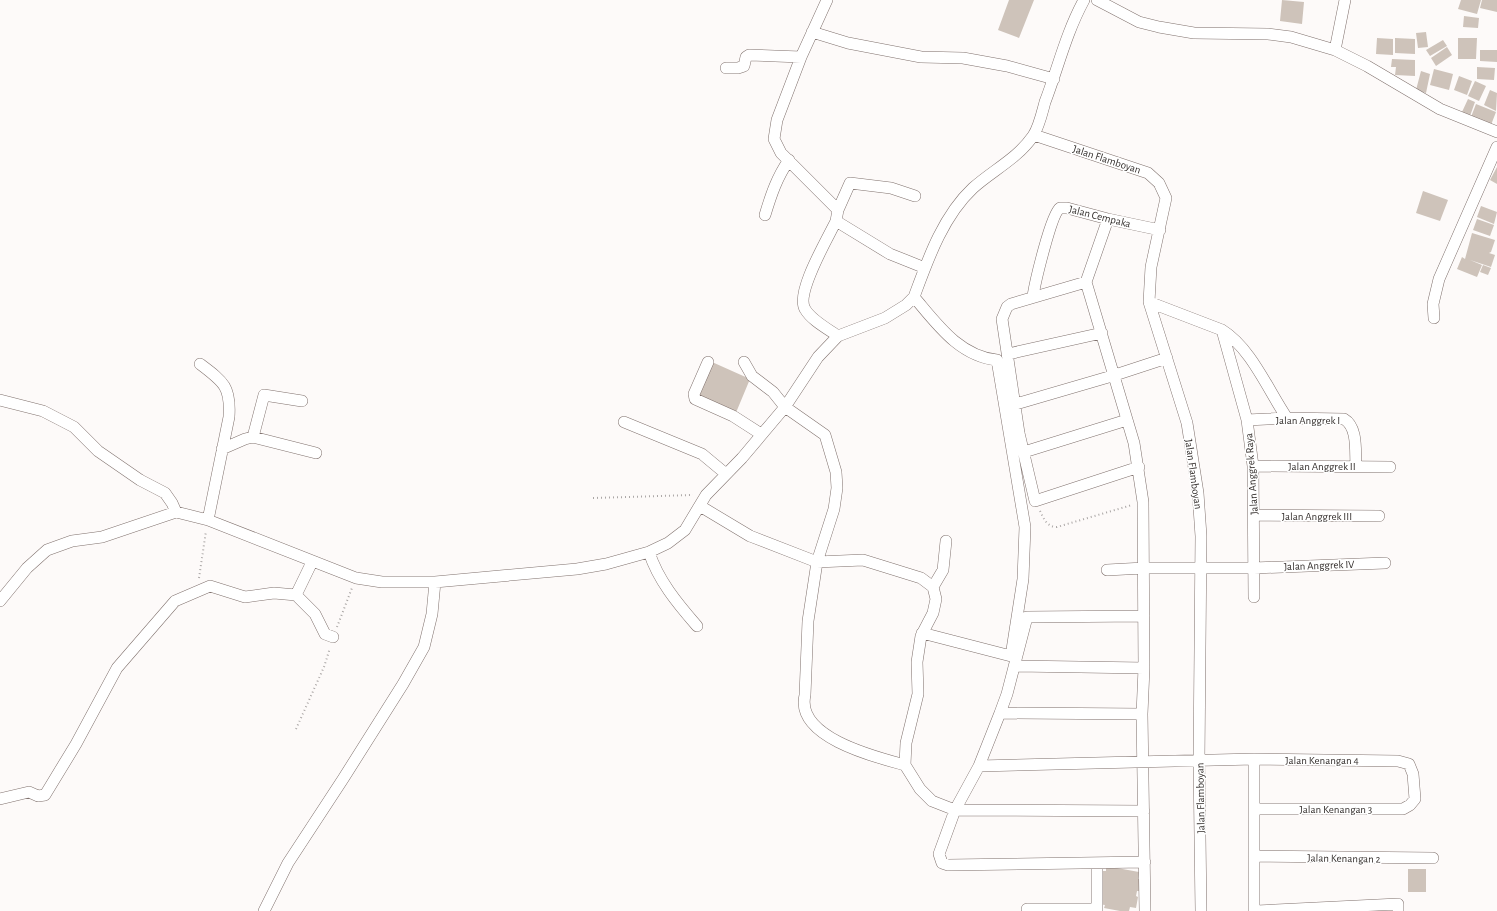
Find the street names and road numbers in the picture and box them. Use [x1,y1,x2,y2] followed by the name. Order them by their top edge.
[1071,143,1142,176] street label: Jalan Flamboyan
[1068,203,1132,229] street label: Jalan Cempaka
[1276,415,1340,426] street label: Jalan Anggrek I
[1243,433,1260,515] street label: Jalan Anggrek Raya
[1183,438,1204,510] street label: Jalan Flamboyan
[1288,461,1356,472] street label: Jalan Anggrek II
[1282,511,1352,522] street label: Jalan Anggrek III
[1284,559,1355,572] street label: Jalan Anggrek IV
[1285,755,1359,766] street label: Jalan Kenangan 4
[1194,763,1207,833] street label: Jalan Flamboyan
[1300,804,1373,815] street label: Jalan Kenangan 3
[1307,852,1381,865] street label: Jalan Kenangan 2

